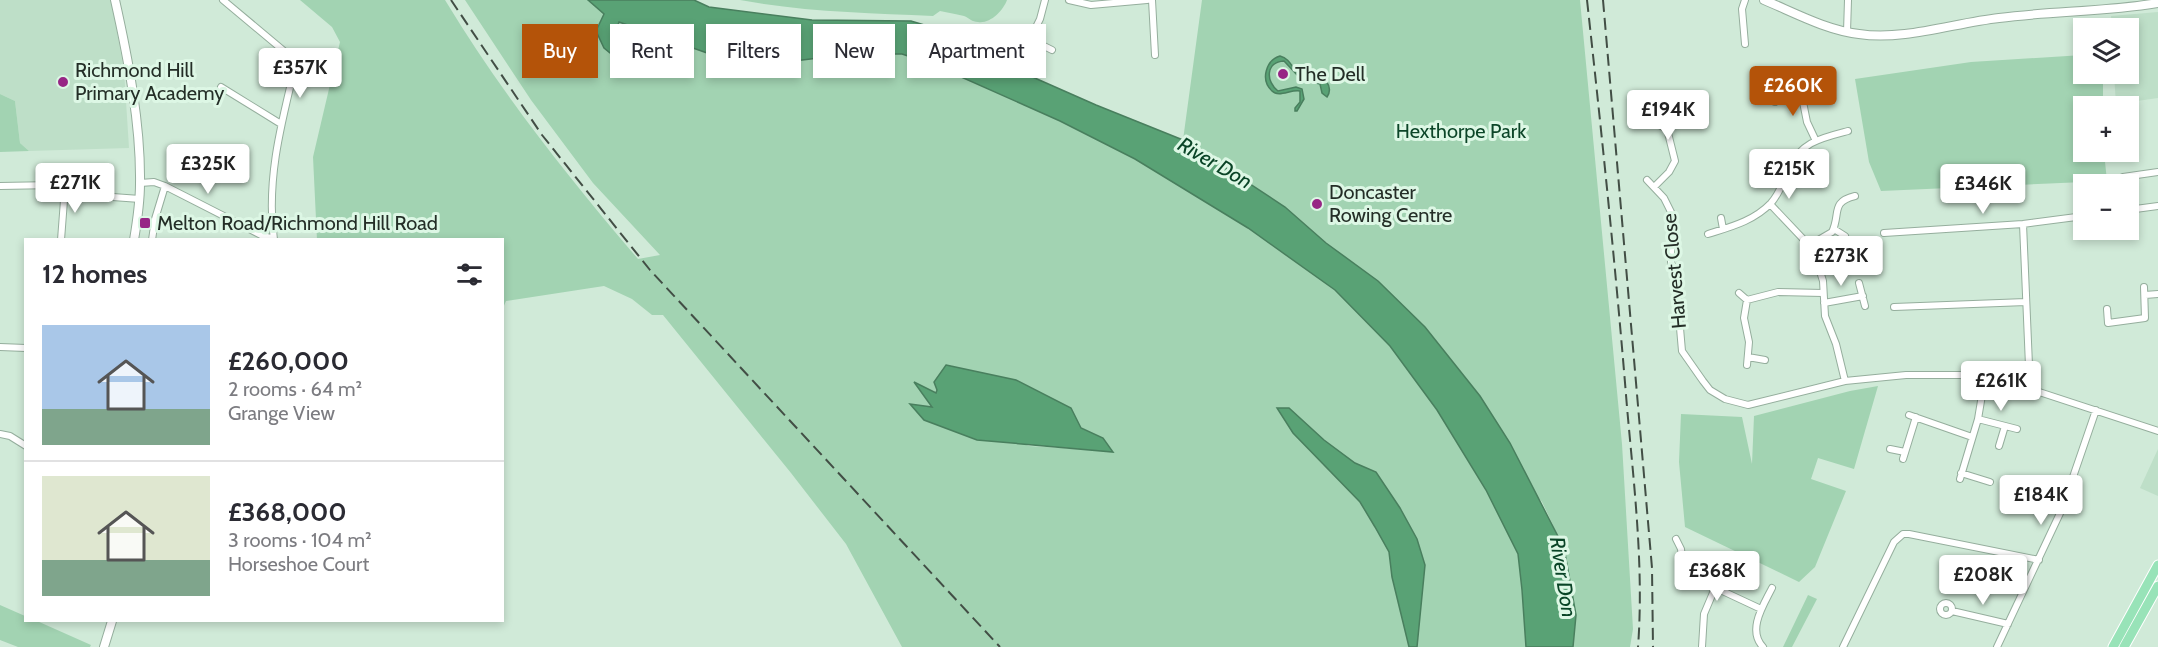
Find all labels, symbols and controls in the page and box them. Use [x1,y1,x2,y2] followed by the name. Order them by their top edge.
[2073,18,2139,240] map controls
[2073,18,2139,84] button: layers
[522,24,598,78] chip: Buy
[610,24,694,78] chip: Rent
[706,24,801,78] chip: Filters
[813,24,895,78] chip: New
[907,24,1046,78] chip: Apartment
[258,48,342,99] pin: £357K
[273,55,327,79] text: £357K
[75,58,224,105] place label: Richmond Hill Primary Academy
[1295,62,1366,86] place label: The Dell
[1751,66,1835,117] pin: £260K
[1276,67,1290,81] marker: The Dell
[1764,73,1822,97] text: £260K
[56,75,70,89] marker: Richmond Hill Primary Academy
[1626,90,1710,141] pin: £194K
[2073,96,2139,162] button: +
[1641,97,1695,121] text: £194K
[1396,119,1526,143] park label: Hexthorpe Park
[1174,131,1257,194] water label: River Don
[166,144,250,195] pin: £325K
[1747,149,1831,200] pin: £215K
[180,151,236,175] text: £325K
[1763,156,1815,180] text: £215K
[33,163,117,214] pin: £271K
[1941,164,2025,215] pin: £346K
[49,170,101,194] text: £271K
[1954,171,2012,195] text: £346K
[2073,174,2139,240] button: −
[1329,180,1452,227] place label: Doncaster Rowing Centre
[1310,197,1324,211] marker: Doncaster Rowing Centre
[157,211,438,235] place label: Melton Road/Richmond Hill Road
[1657,212,1691,330] street label: Harvest Close
[138,216,152,230] marker: Melton Road/Richmond Hill Road
[1799,236,1883,287] pin: £273K
[1814,243,1868,267] text: £273K
[42,258,147,290] text: 12 homes
[453,258,486,291] icon: filters
[228,345,349,377] text: £260,000
[90,349,162,421] icon: home
[1959,361,2043,412] pin: £261K
[1975,368,2027,392] text: £261K
[228,377,362,401] text: 2 rooms · 64 m²
[228,401,335,425] text: Grange View
[1999,475,2083,526] pin: £184K
[2014,482,2068,506] text: £184K
[228,496,347,528] text: £368,000
[90,500,162,572] icon: home
[228,528,372,552] text: 3 rooms · 104 m²
[1545,535,1582,619] water label: River Don
[1675,551,1759,602] pin: £368K
[228,552,369,576] text: Horseshoe Court
[1941,555,2025,606] pin: £208K
[1688,558,1746,582] text: £368K
[1953,562,2013,586] text: £208K

